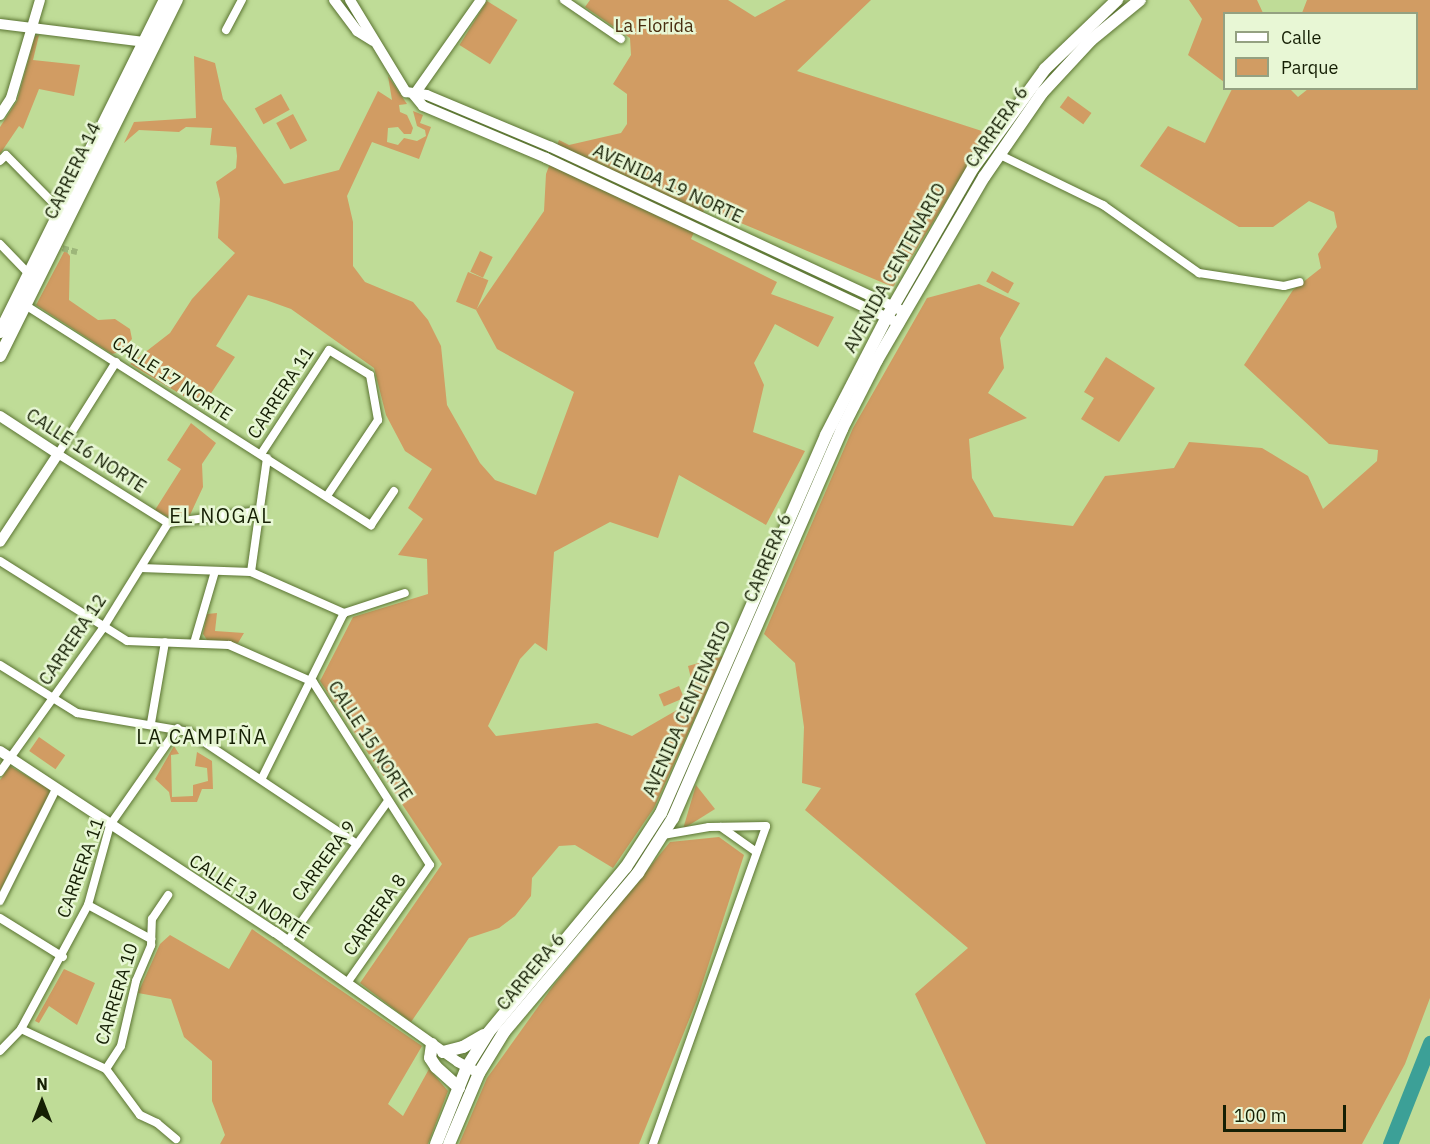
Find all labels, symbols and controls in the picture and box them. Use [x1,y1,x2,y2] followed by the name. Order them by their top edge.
[1223,12,1418,90] legend
[614,15,694,37] park label: La Florida
[1281,26,1321,49] text: Calle
[1281,56,1338,79] text: Parque
[961,82,1033,172] street label: CARRERA 6
[40,119,106,223] street label: CARRERA 14
[590,140,746,228] street label: AVENIDA 19 NORTE
[839,179,951,357] street label: AVENIDA CENTENARIO
[108,332,236,426] street label: CALLE 17 NORTE
[243,343,319,443] street label: CARRERA 11
[22,404,150,498] street label: CALLE 16 NORTE
[169,503,273,527] district label: EL NOGAL
[740,510,796,606] street label: CARRERA 6
[35,590,111,690] street label: CARRERA 12
[638,617,736,801] street label: AVENIDA CENTENARIO
[323,677,417,805] street label: CALLE 15 NORTE
[136,724,268,748] district label: LA CAMPIÑA
[53,815,109,921] street label: CARRERA 11
[288,816,360,906] street label: CARRERA 9
[185,850,313,944] street label: CALLE 13 NORTE
[339,870,411,960] street label: CARRERA 8
[492,929,570,1015] street label: CARRERA 6
[91,941,143,1047] street label: CARRERA 10
[12,1072,72,1132] north arrow
[36,1074,48,1094] text: N
[1226,1093,1349,1131] scale bar
[1234,1104,1286,1127] text: 100 m

